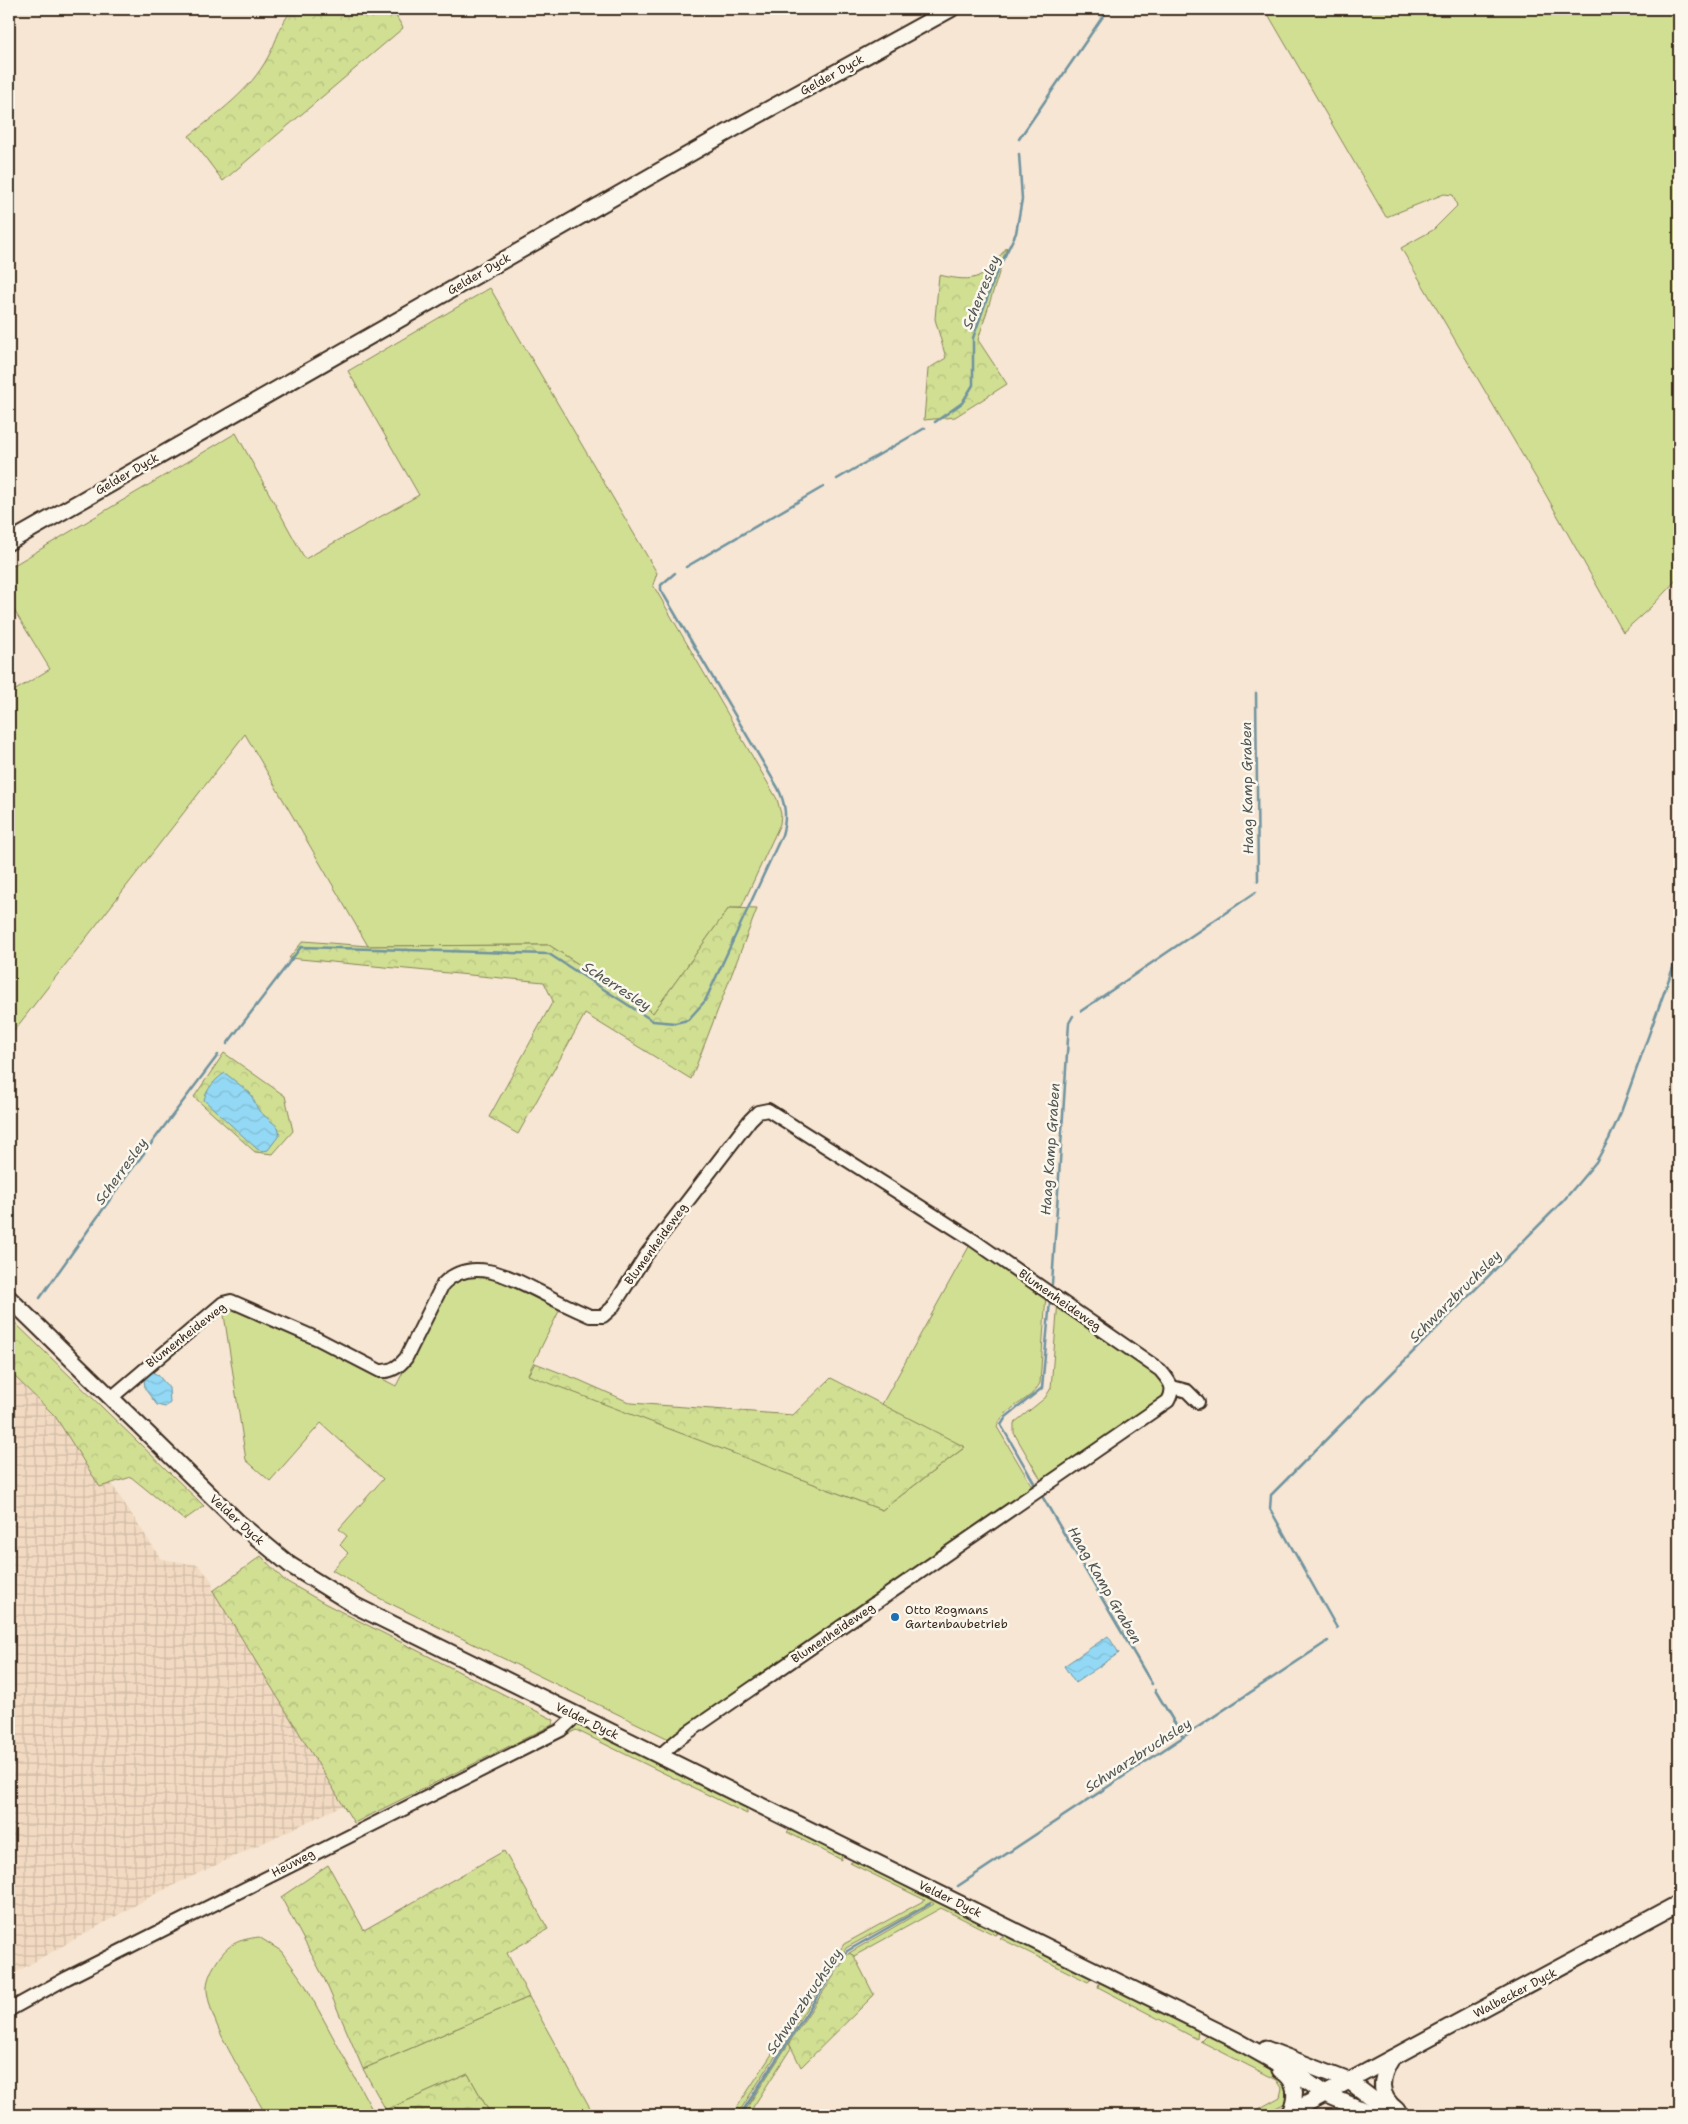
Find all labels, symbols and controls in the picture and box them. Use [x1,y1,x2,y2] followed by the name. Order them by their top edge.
[797,51,867,99] street label: Gelder Dyck
[444,249,514,299] street label: Gelder Dyck
[958,252,1004,332] water label: Scherresley
[92,449,162,499] street label: Gelder Dyck
[1237,722,1257,854] water label: Haag Kamp Graben
[579,957,655,1015] water label: Scherresley
[1036,1082,1064,1216] water label: Haag Kamp Graben
[91,1134,151,1208] water label: Scherresley
[621,1200,691,1288] street label: Blumenheideweg
[1405,1246,1505,1346] water label: Schwarzbruchsley
[1015,1265,1105,1335] street label: Blumenheideweg
[143,1299,229,1371] street label: Blumenheideweg
[206,1491,268,1549] street label: Velder Dyck
[1064,1523,1146,1647] water label: Haag Kamp Graben
[788,1599,878,1667] street label: Blumenheideweg
[905,1602,1008,1632] place label: Otto Rogmans Gartenbaubetrieb
[889,1611,901,1623] marker: Otto Rogmans Gartenbaubetrieb
[553,1699,621,1743] street label: Velder Dyck
[1081,1714,1195,1796] water label: Schwarzbruchsley
[269,1845,317,1881] street label: Heuweg
[916,1877,984,1921] street label: Velder Dyck
[762,1945,846,2057] water label: Schwarzbruchsley
[1471,1964,1559,2022] street label: Walbecker Dyck

